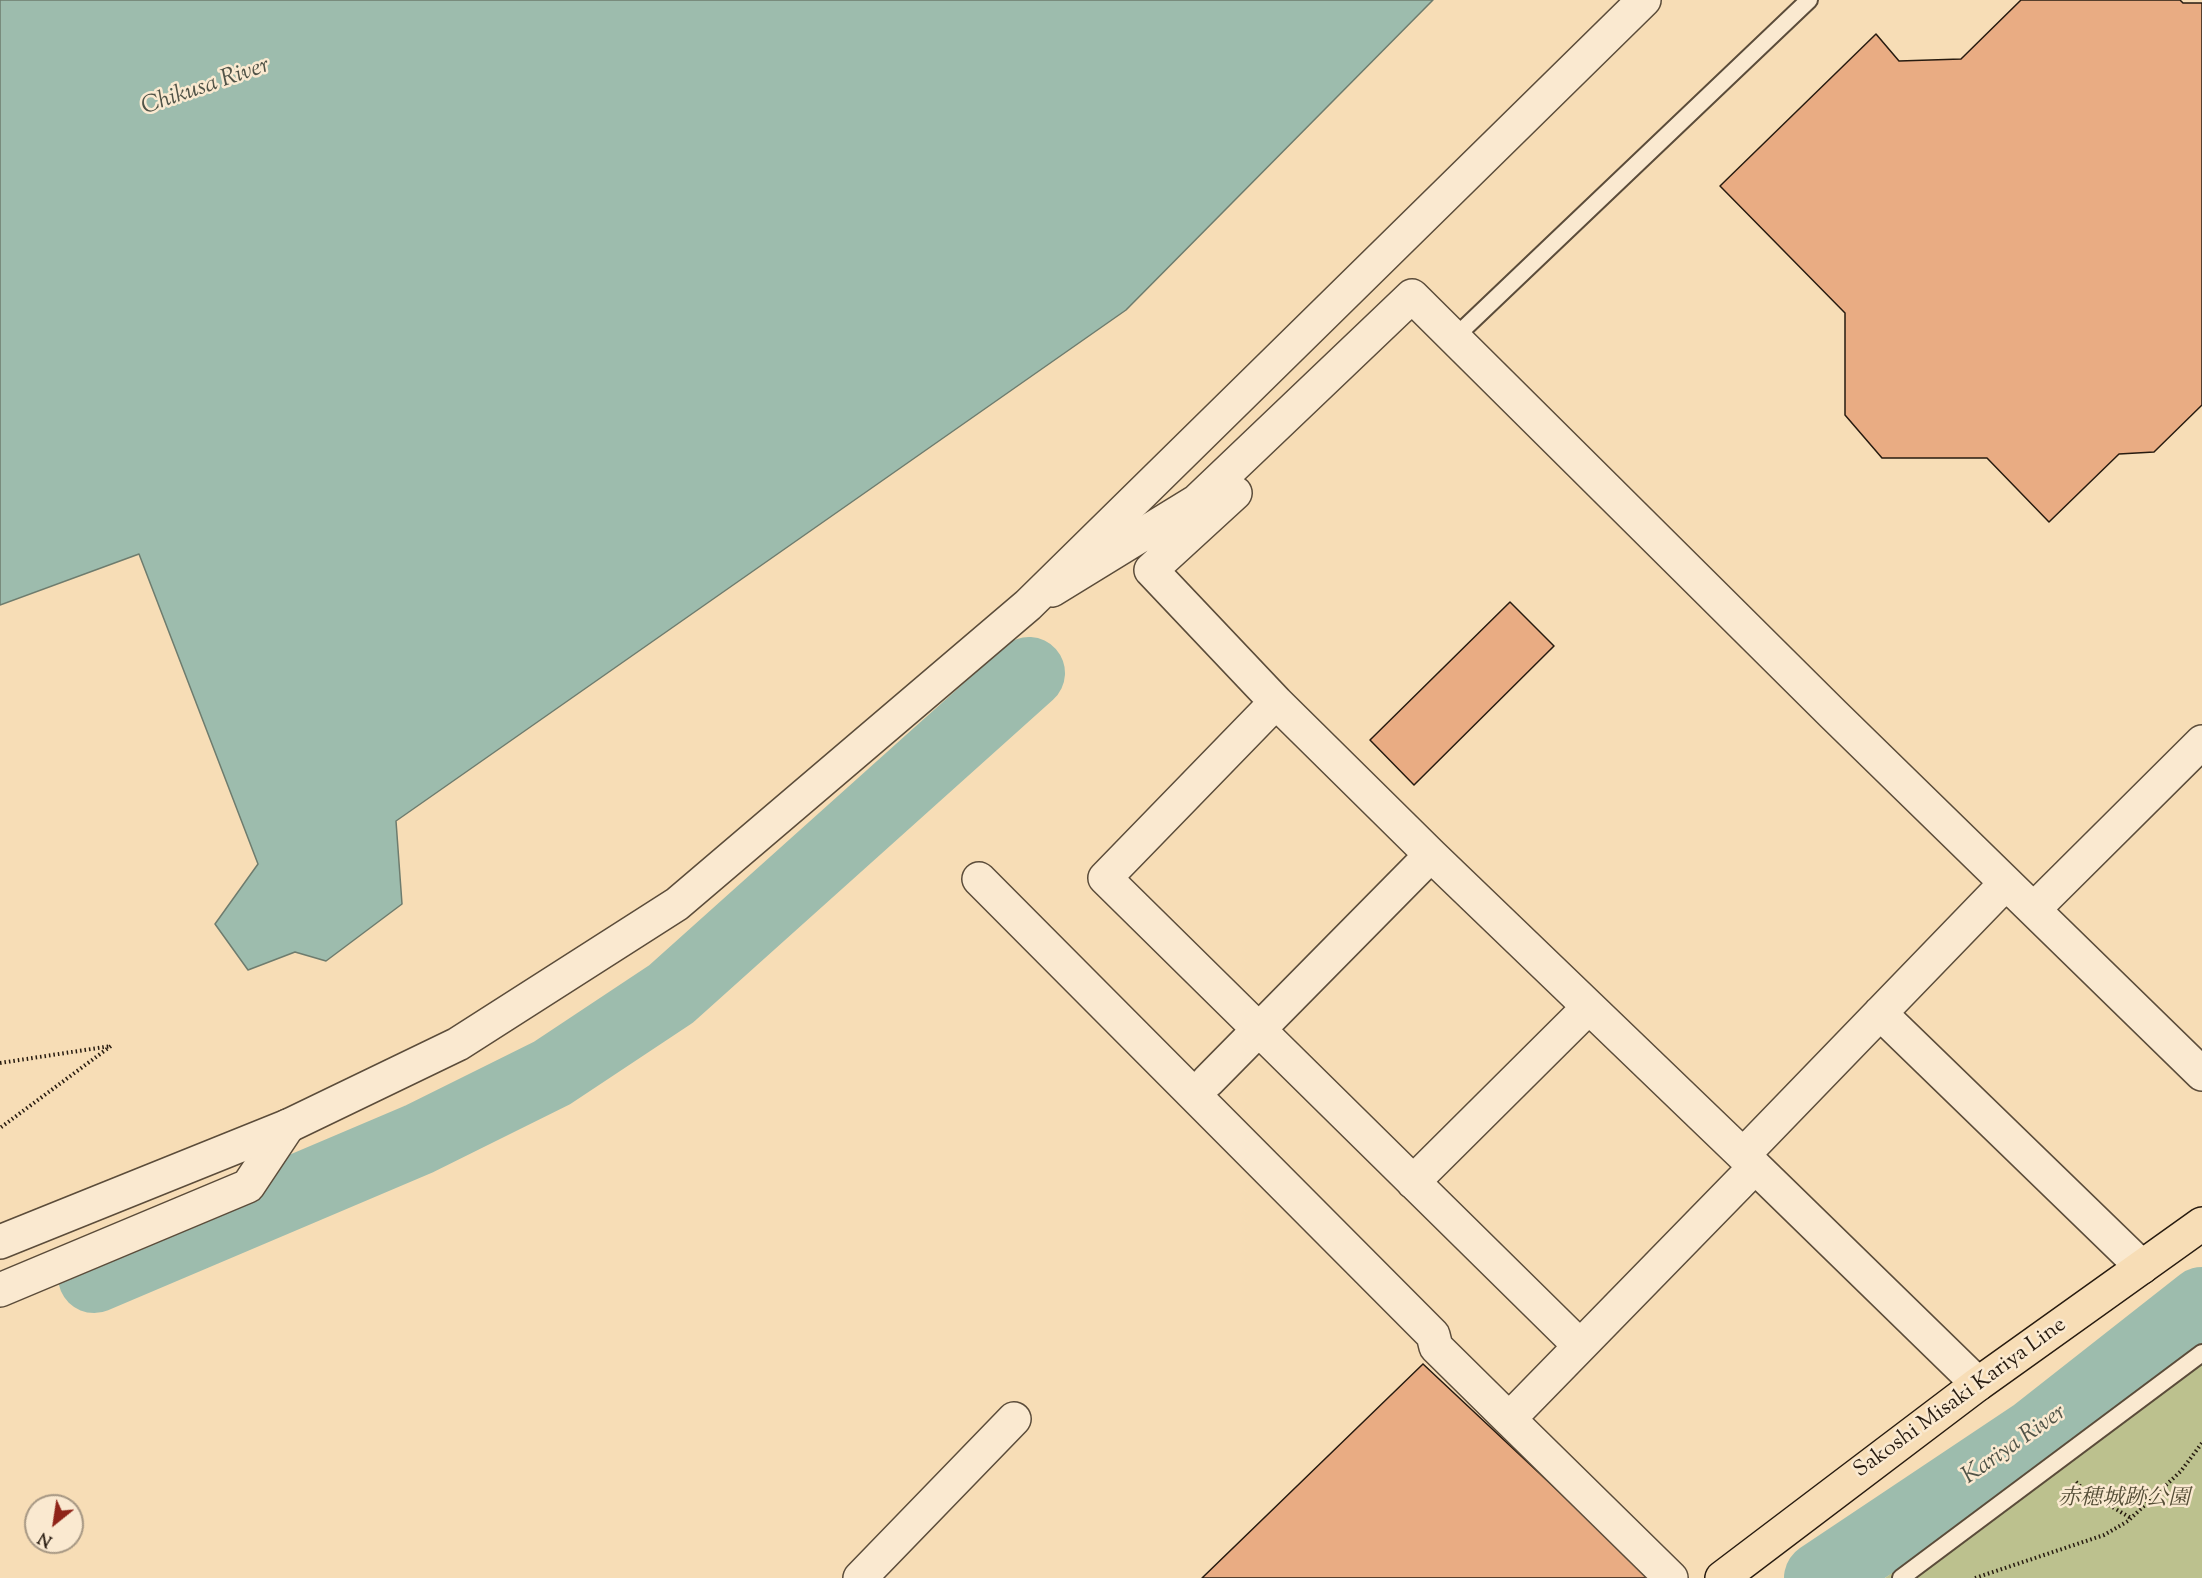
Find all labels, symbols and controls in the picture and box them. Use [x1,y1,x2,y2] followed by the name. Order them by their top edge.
[138,53,274,123] water label: Chikusa River
[1850,1313,2072,1485] street label: Sakoshi Misaki Kariya Line
[1957,1400,2073,1492] water label: Kariya River
[2058,1487,2190,1513] park label: 赤穂城跡公園
[24,1494,84,1554] north arrow
[34,1525,57,1551] text: N

